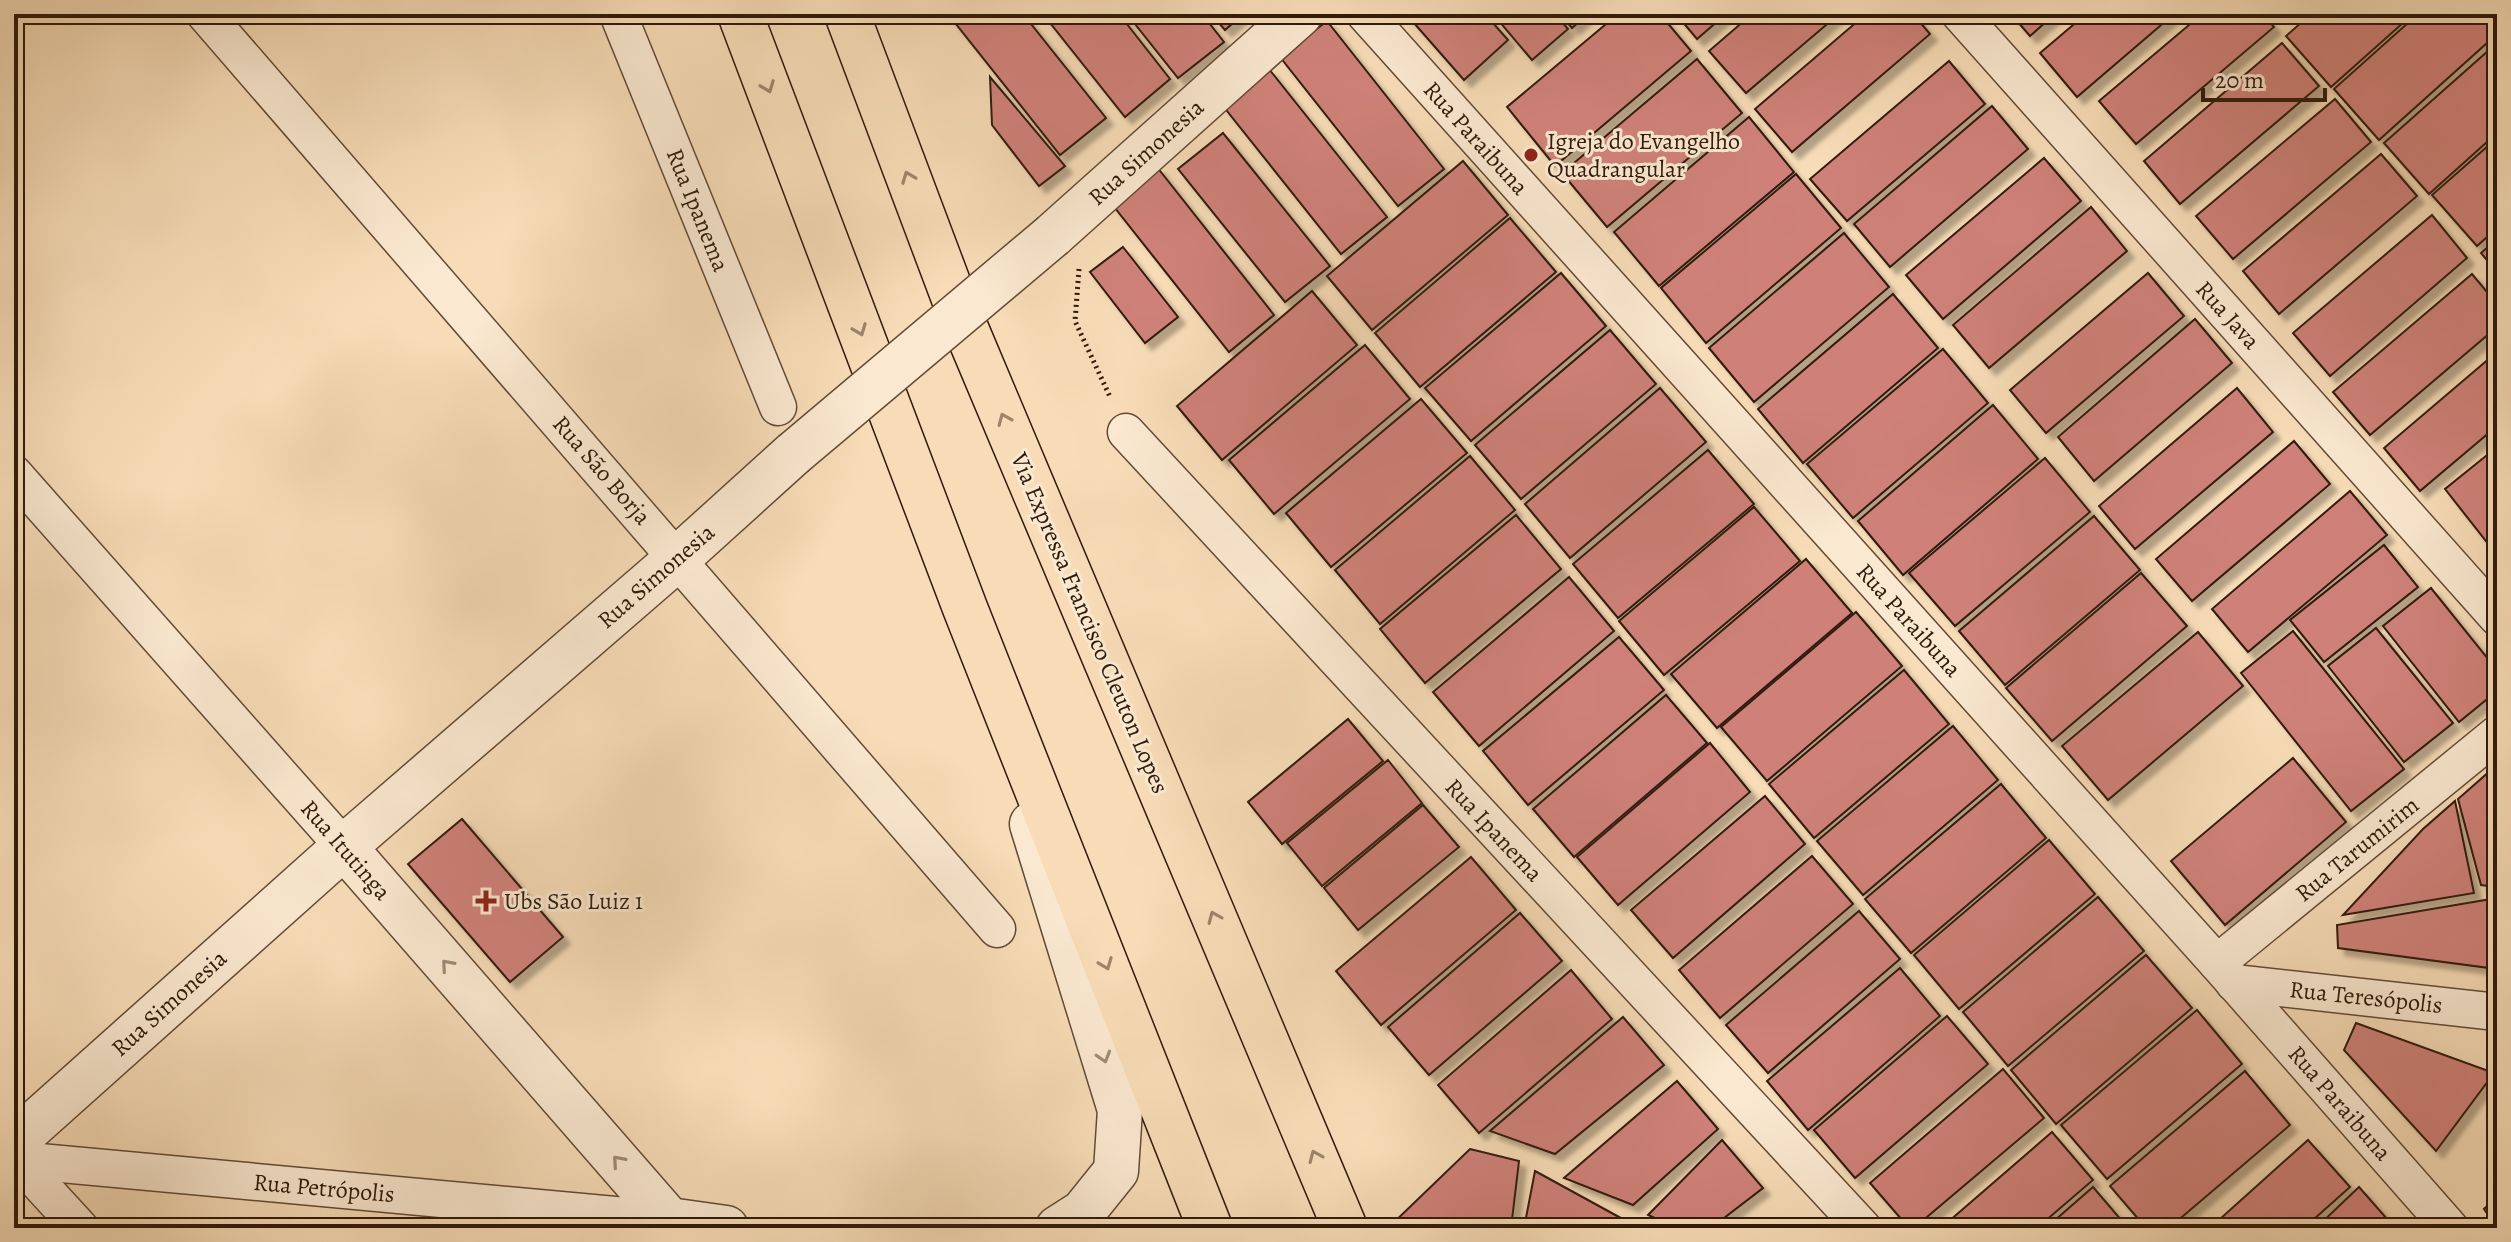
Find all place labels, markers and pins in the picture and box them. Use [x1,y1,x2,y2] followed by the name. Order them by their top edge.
[1547,125,1740,185] place label: Igreja do Evangelho Quadrangular
[1522,146,1540,164] marker: Igreja do Evangelho Quadrangular
[504,885,643,917] place label: Ubs São Luiz 1
[475,890,497,912] marker: Ubs São Luiz 1

